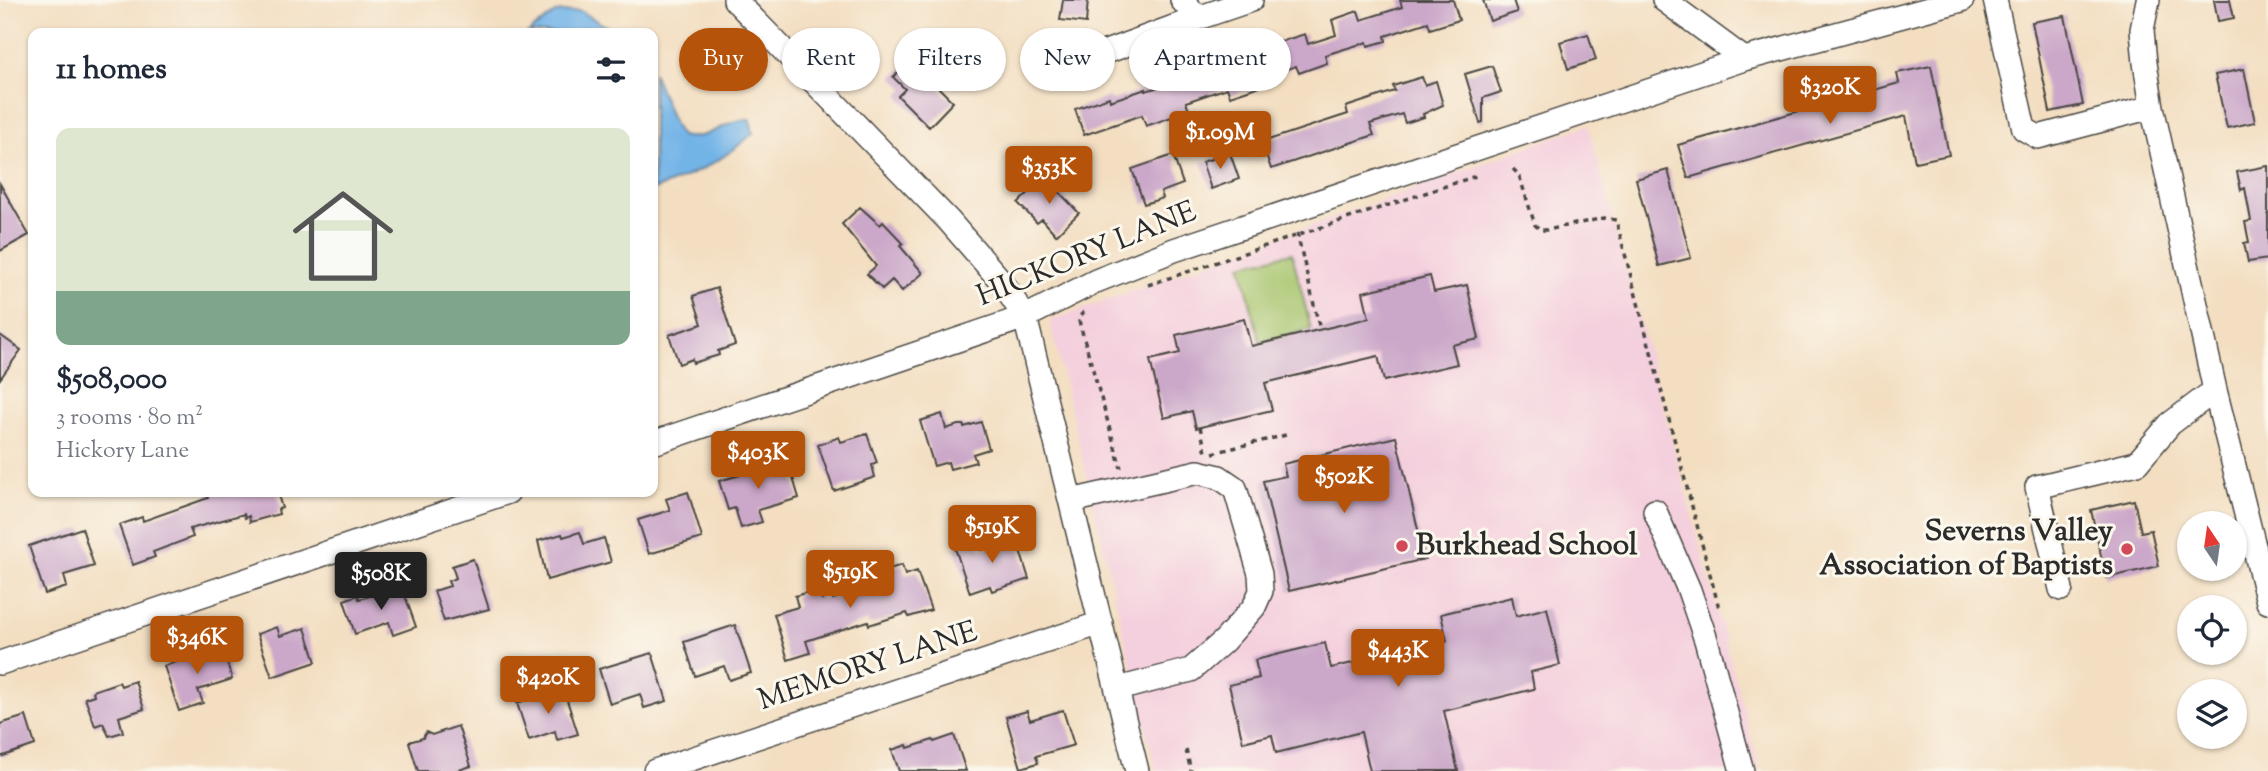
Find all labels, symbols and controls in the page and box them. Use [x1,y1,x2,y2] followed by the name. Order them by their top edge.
[679,28,768,91] chip: Buy
[782,28,880,91] chip: Rent
[894,28,1006,91] chip: Filters
[1020,28,1115,91] chip: New
[1129,28,1291,91] chip: Apartment
[56,49,167,92] text: 11 homes
[592,51,630,89] icon: filters
[1781,66,1879,126] pin: $320K
[1799,72,1861,105] text: $320K
[1163,111,1277,171] pin: $1.09M
[1185,117,1255,150] text: $1.09M
[1000,146,1098,206] pin: $353K
[1021,152,1077,185] text: $353K
[280,173,406,299] icon: home
[971,191,1203,319] street label: HICKORY LANE
[56,359,167,402] text: $508,000
[56,402,203,435] text: 3 rooms · 80 m²
[709,432,807,491] pin: $403K
[56,435,189,468] text: Hickory Lane
[727,437,789,470] text: $403K
[1295,456,1393,515] pin: $502K
[1314,461,1374,494] text: $502K
[943,505,1041,565] pin: $519K
[964,511,1020,544] text: $519K
[1819,511,2113,588] place label: Severns Valley Association of Baptists
[2177,511,2247,581] north arrow
[2177,511,2247,749] map controls
[1416,525,1638,568] place label: Burkhead School
[1394,538,1410,554] marker: Burkhead School
[2119,541,2135,557] marker: Severns Valley Association of Baptists
[801,550,899,610] pin: $519K
[332,552,430,612] pin: $508K
[822,556,878,589] text: $519K
[351,558,411,591] text: $508K
[2177,595,2247,665] button: locate
[753,611,983,723] street label: MEMORY LANE
[148,616,246,676] pin: $346K
[166,622,228,655] text: $346K
[1349,630,1447,689] pin: $443K
[1367,635,1429,668] text: $443K
[499,656,597,716] pin: $420K
[516,662,580,695] text: $420K
[2177,679,2247,749] button: layers

